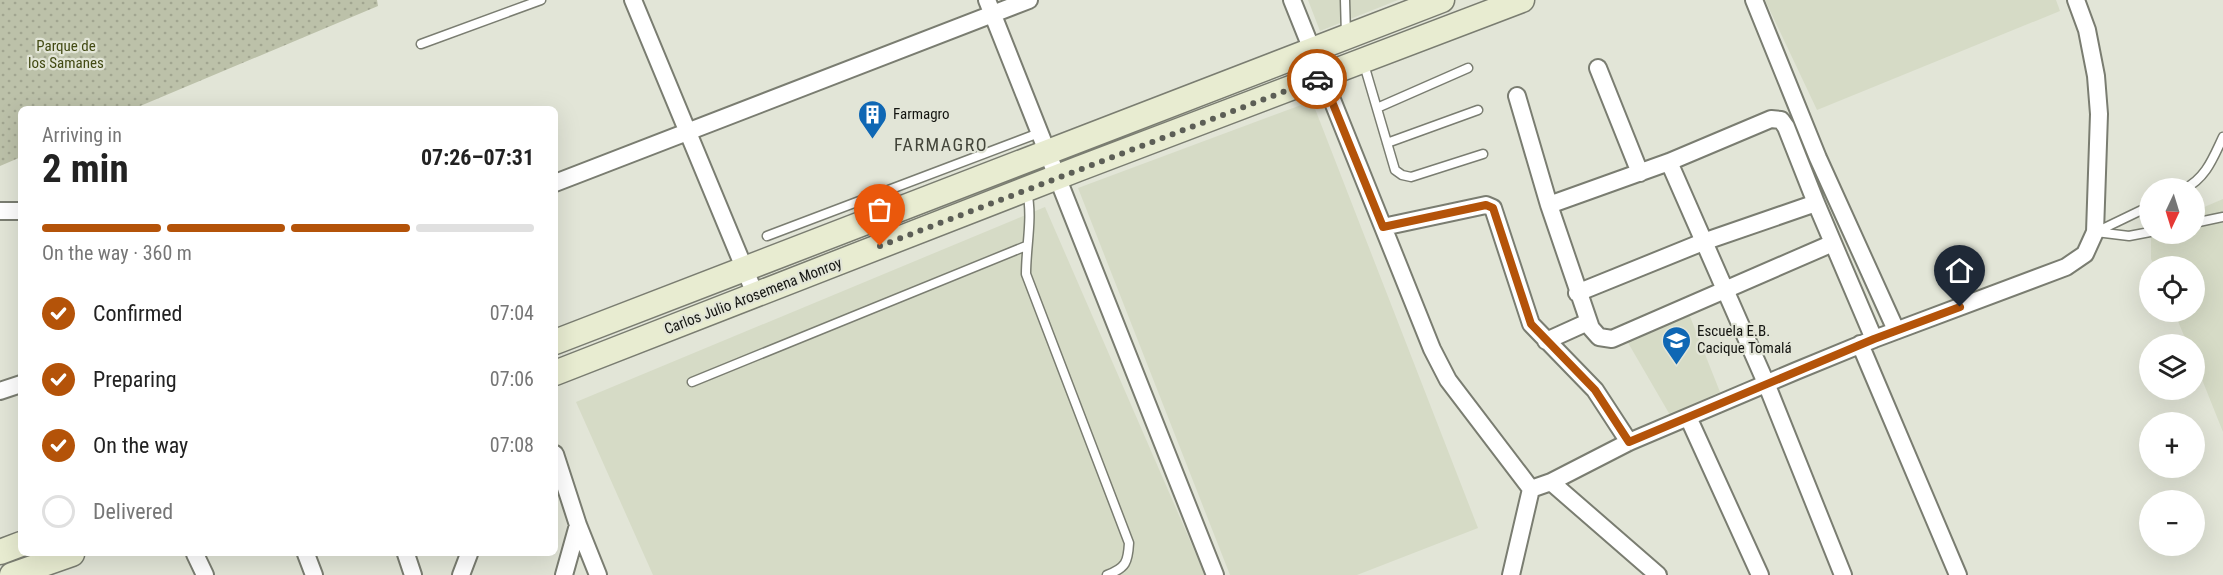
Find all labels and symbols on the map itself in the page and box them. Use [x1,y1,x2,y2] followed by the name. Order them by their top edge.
[28,37,104,72] park label: Parque de los Samanes
[1287,49,1347,109] courier
[856,98,888,140] building icon: Farmagro
[893,105,950,123] place label: Farmagro
[894,134,988,155] district label: FARMAGRO
[2139,178,2205,244] north arrow
[854,184,905,246] pin
[1934,245,1985,307] pin
[662,254,844,338] street label: Carlos Julio Arosemena Monroy
[1697,322,1792,357] place label: Escuela E.B. Cacique Tomalá
[1660,324,1692,366] school or university icon: Escuela E.B. Cacique Tomalá

